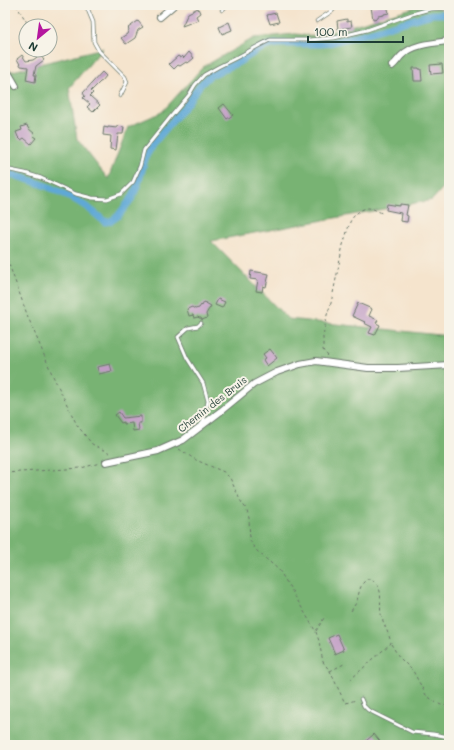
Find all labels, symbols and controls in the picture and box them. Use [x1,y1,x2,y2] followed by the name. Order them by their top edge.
[18,18,58,58] north arrow
[308,18,403,44] scale bar
[314,23,348,39] text: 100 m
[26,39,40,56] text: N
[175,373,249,435] street label: Chemin des Bruis

